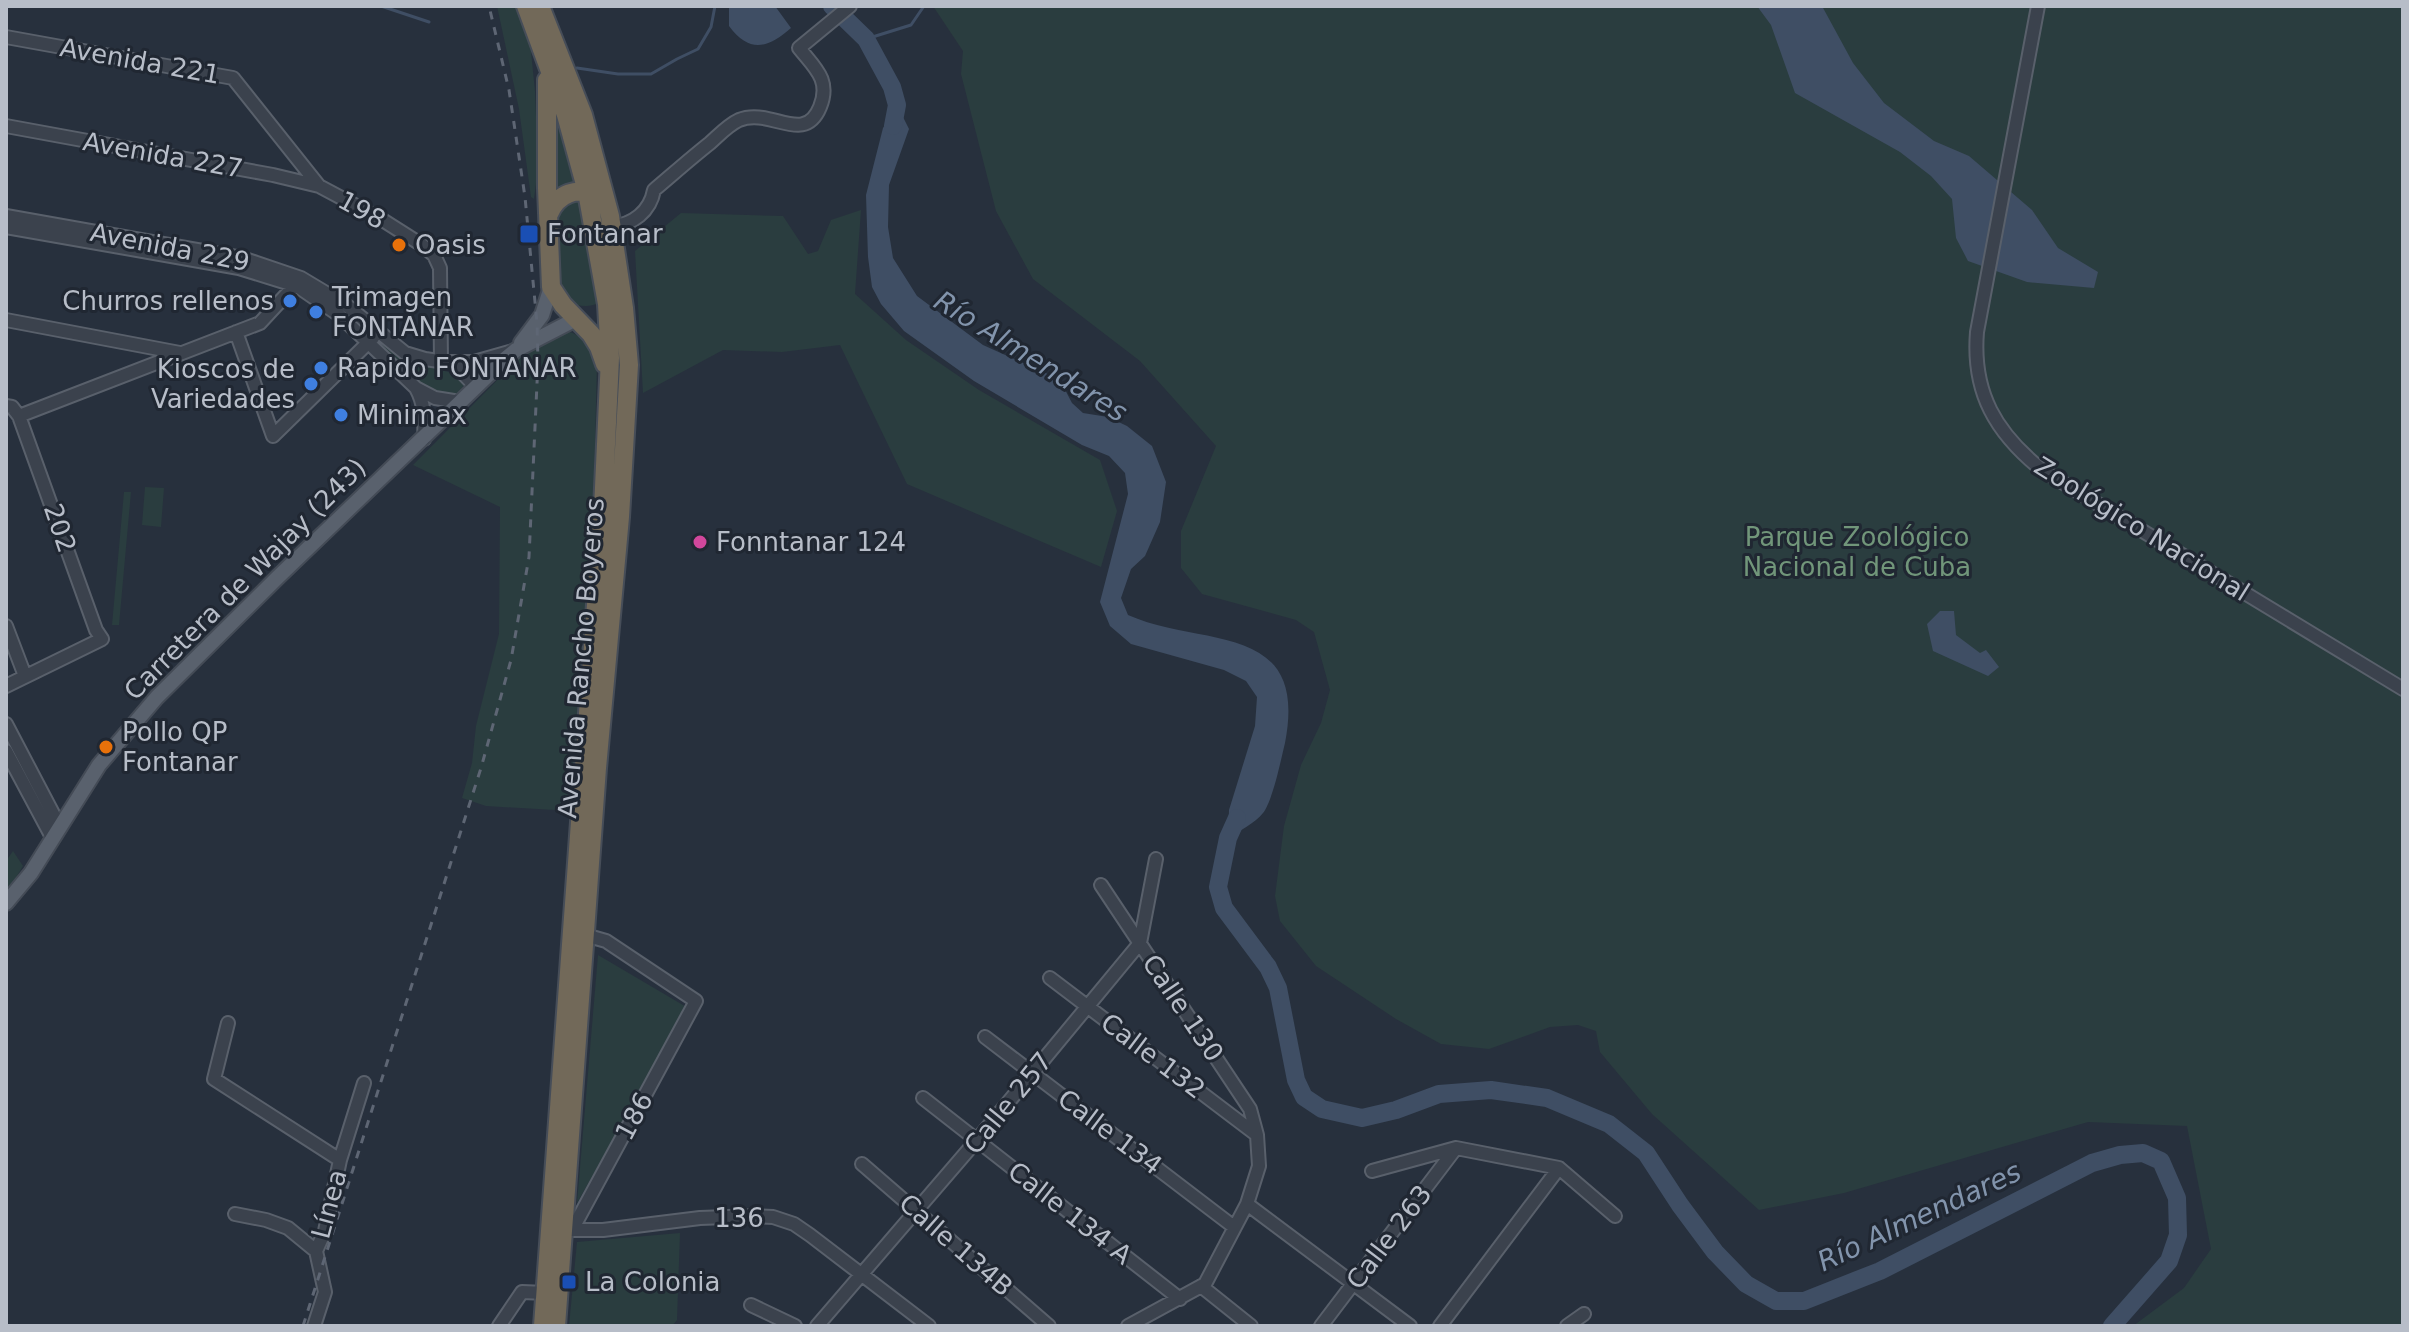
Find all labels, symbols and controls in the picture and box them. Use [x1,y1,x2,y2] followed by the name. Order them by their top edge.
[58,32,222,90] street label: Avenida 221
[81,126,245,184] street label: Avenida 227
[333,185,391,235] street label: 198
[88,217,252,277] street label: Avenida 229
[547,219,663,249] place label: Fontanar
[518,223,540,245] marker: Fontanar
[415,230,486,260] place label: Oasis
[390,236,408,254] marker: Oasis
[331,282,474,342] place label: Trimagen FONTANAR
[928,284,1133,429] water label: Río Almendares
[62,286,274,316] place label: Churros rellenos
[281,292,299,310] marker: Churros rellenos
[307,303,325,321] marker: Trimagen FONTANAR
[337,353,577,383] place label: Rapido FONTANAR
[151,354,295,414] place label: Kioscos de Variedades
[312,359,330,377] marker: Rapido FONTANAR
[302,375,320,393] marker: Kioscos de Variedades
[357,400,467,430] place label: Minimax
[332,406,350,424] marker: Minimax
[2029,451,2255,607] street label: Zoológico Nacional
[118,452,372,706] street label: Carretera de Wajay (243)
[552,496,610,820] street label: Avenida Rancho Boyeros
[38,500,82,556] street label: 202
[1743,522,1971,582] park label: Parque Zoológico Nacional de Cuba
[716,527,906,557] place label: Fonntanar 124
[691,533,709,551] marker: Fonntanar 124
[122,717,238,777] place label: Pollo QP Fontanar
[97,738,115,756] marker: Pollo QP Fontanar
[1136,949,1230,1067] street label: Calle 130
[1095,1007,1211,1105] street label: Calle 132
[958,1046,1058,1160] street label: Calle 257
[1052,1083,1168,1181] street label: Calle 134
[609,1087,659,1145] street label: 186
[1002,1155,1138,1271] street label: Calle 134 A
[1812,1155,2026,1278] water label: Río Almendares
[305,1166,353,1242] street label: Línea
[1340,1179,1438,1295] street label: Calle 263
[893,1188,1019,1302] street label: Calle 134B
[714,1203,764,1233] street label: 136
[585,1267,721,1297] place label: La Colonia
[560,1273,578,1291] marker: La Colonia

